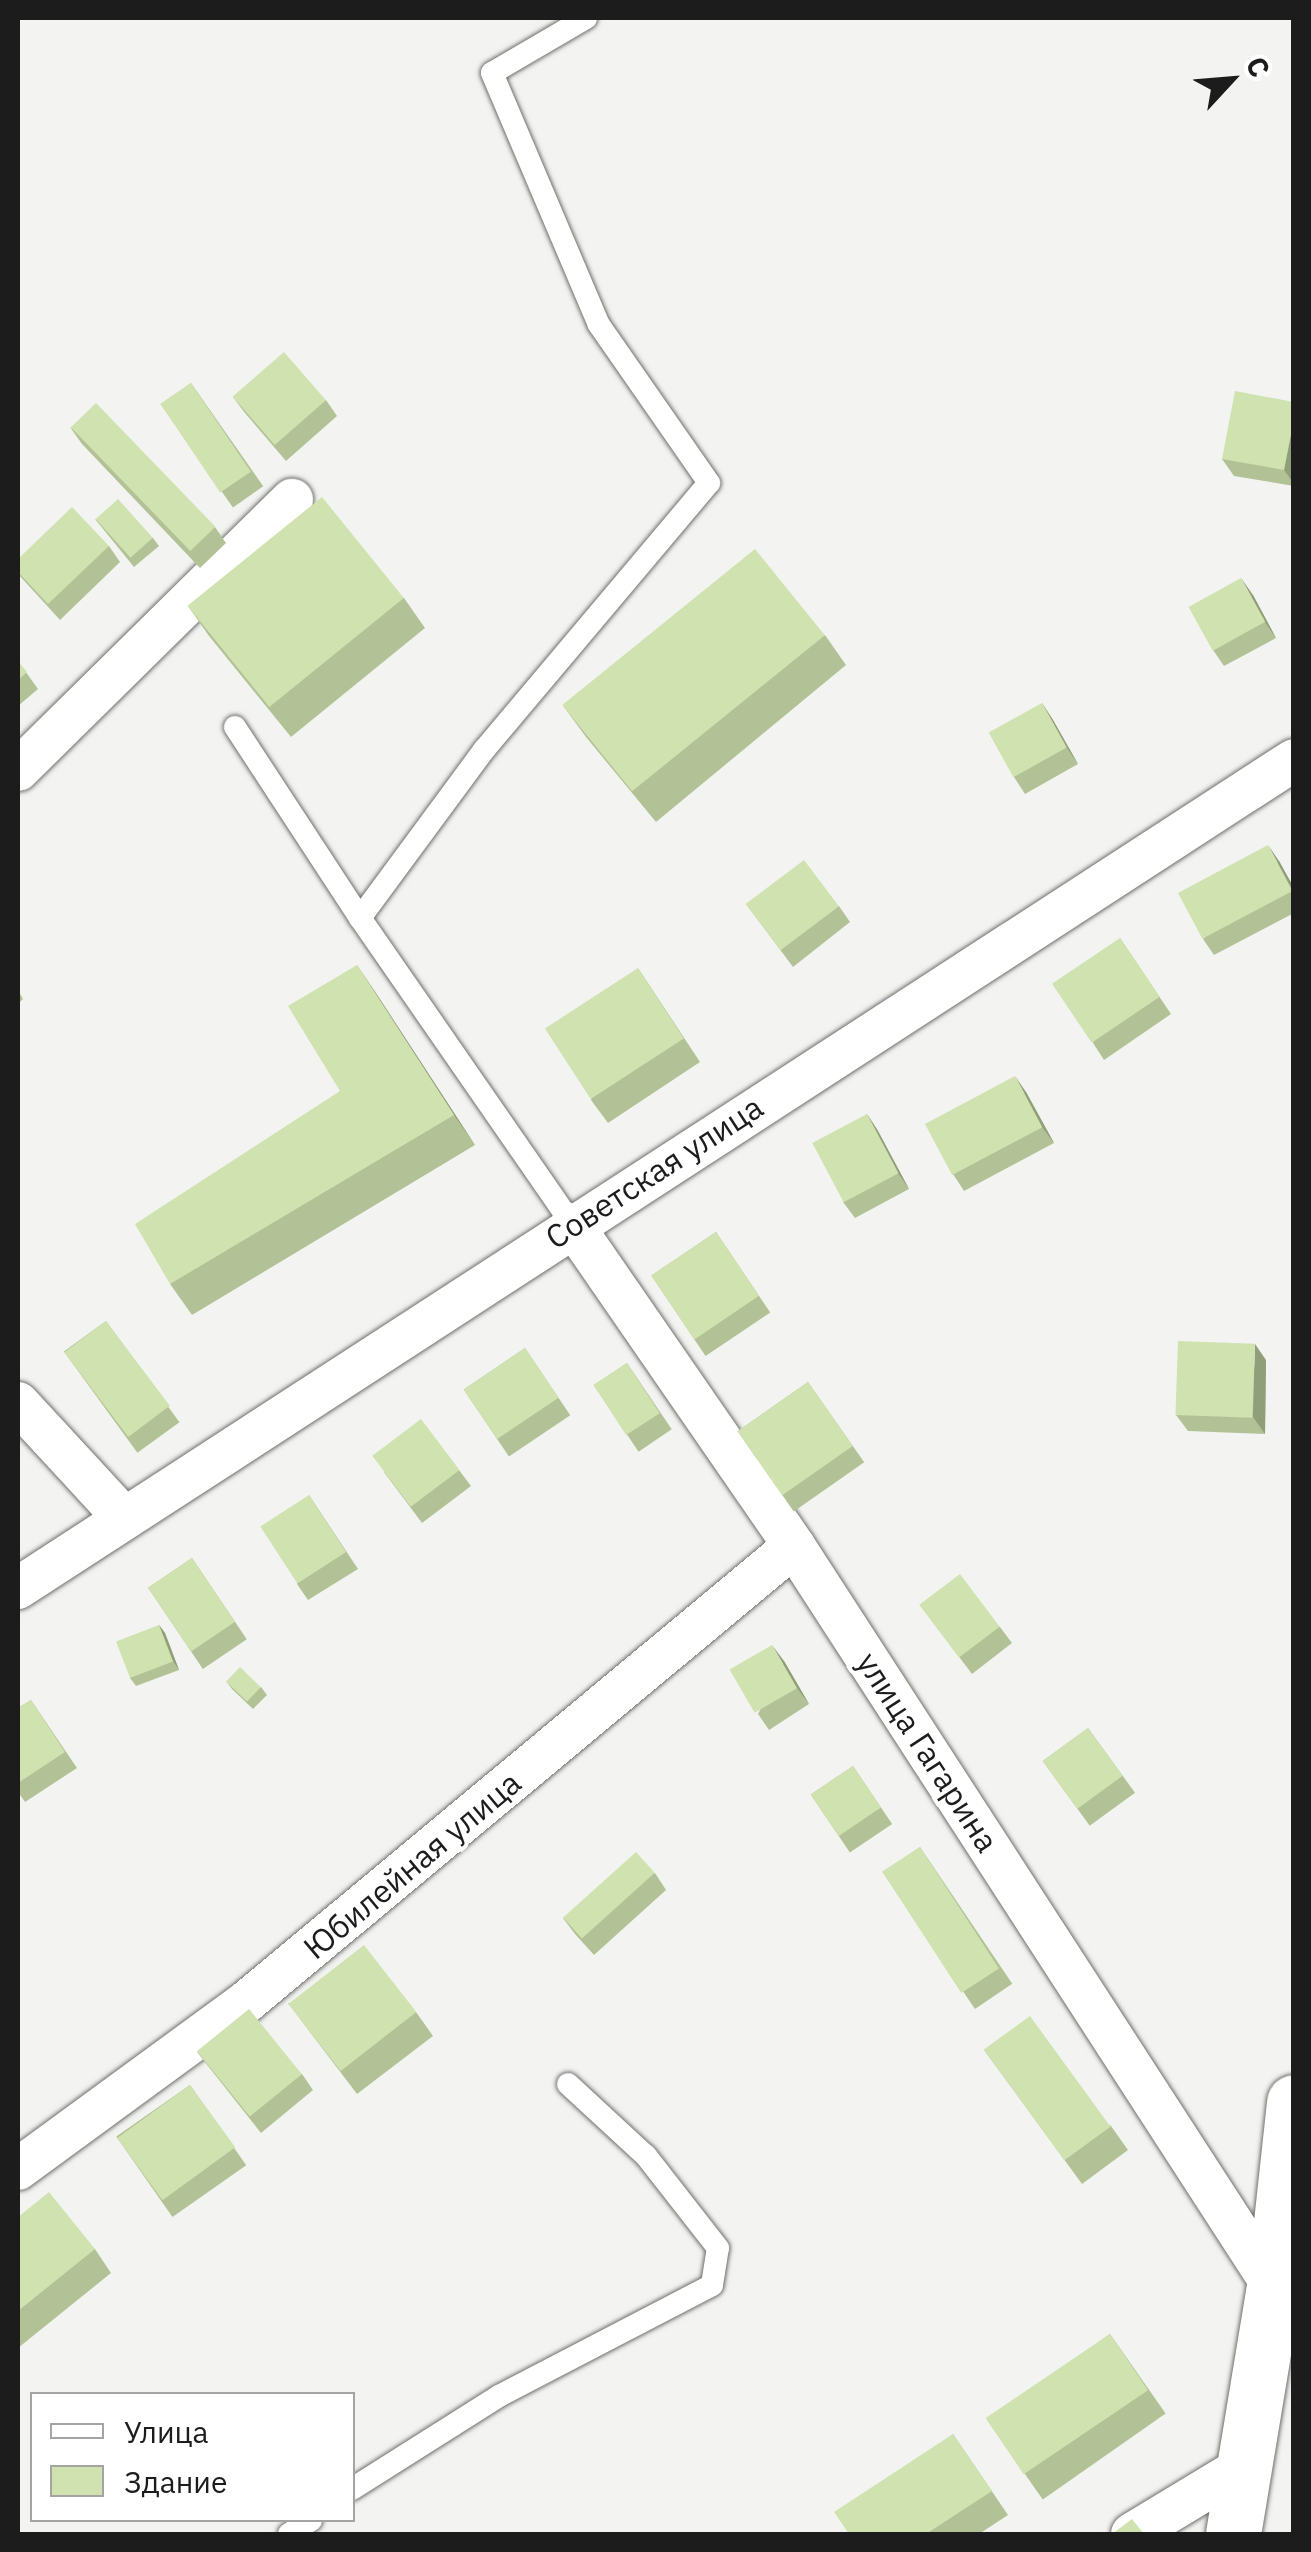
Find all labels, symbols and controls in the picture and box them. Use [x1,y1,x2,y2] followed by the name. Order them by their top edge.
[1181,30,1281,130] north arrow
[1238,50,1279,83] text: С
[538,1087,770,1257] street label: Советская улица
[849,1645,1007,1859] street label: улица Гагарина
[296,1763,528,1967] street label: Юбилейная улица
[30,2392,355,2522] legend
[124,2412,209,2451] text: Улица
[124,2462,227,2501] text: Здание

